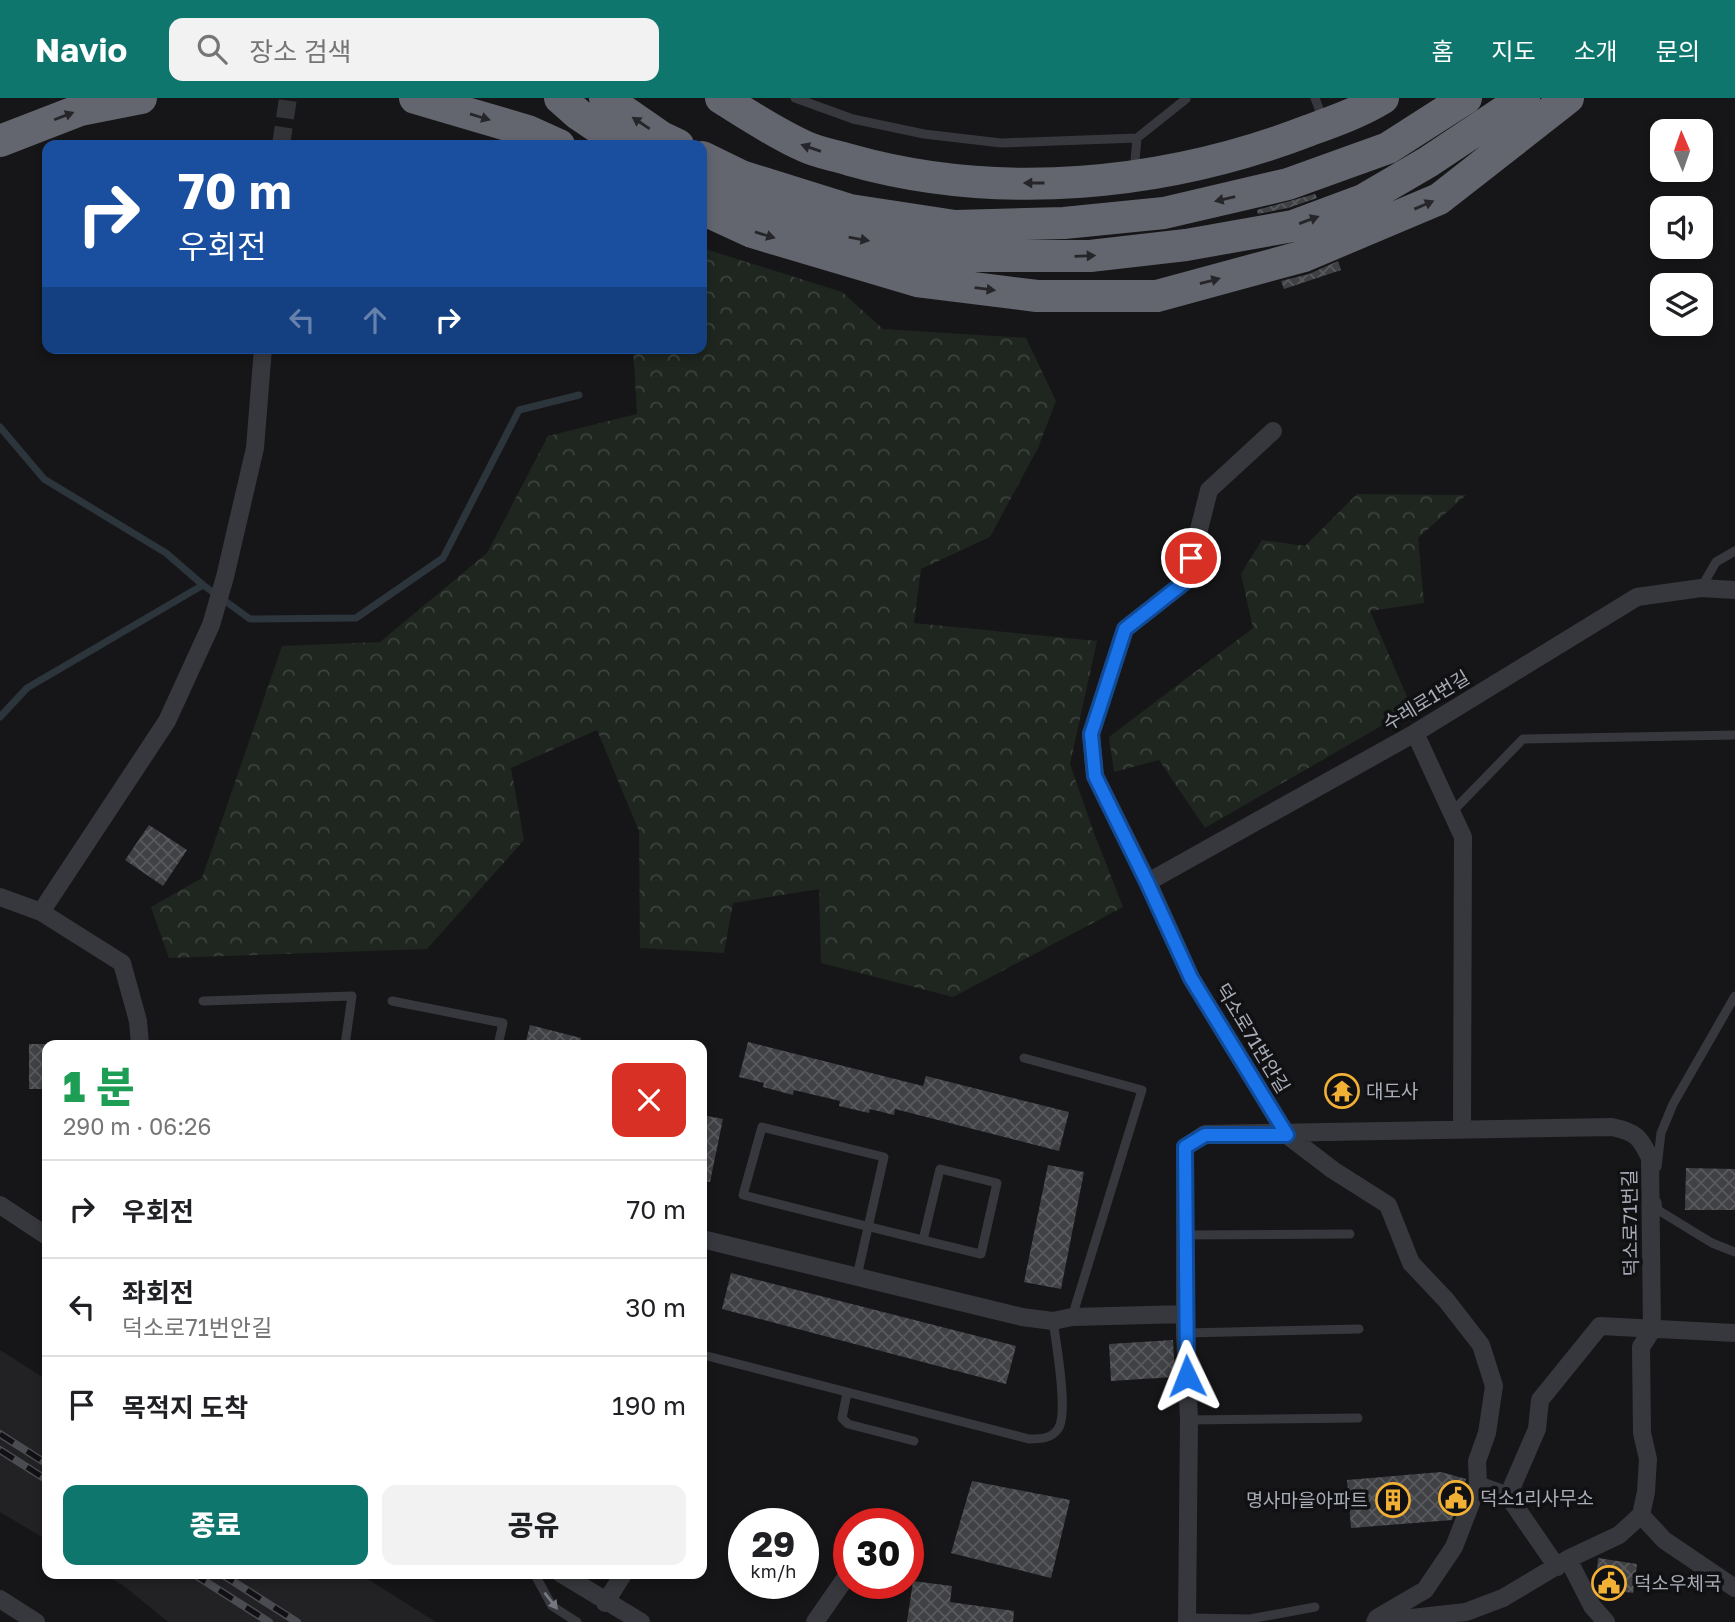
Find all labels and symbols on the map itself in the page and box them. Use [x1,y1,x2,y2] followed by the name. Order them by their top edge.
[53,110,74,121] one-way arrow
[470,112,491,122] one-way arrow
[631,117,650,130] one-way arrow
[1650,119,1713,182] north arrow
[800,142,821,153] one-way arrow
[1023,177,1045,189] one-way arrow
[1214,194,1236,205] one-way arrow
[1414,199,1434,211] one-way arrow
[1299,214,1320,225] one-way arrow
[754,231,775,241] one-way arrow
[848,234,870,245] one-way arrow
[1074,250,1096,261] one-way arrow
[1200,276,1221,286] one-way arrow
[974,284,996,295] one-way arrow
[1161,528,1221,588] pin
[1378,665,1473,734] street label: 수레로1번길
[1212,979,1295,1097] street label: 덕소로71번안길
[1323,1072,1361,1110] temple icon: 대도사
[1366,1079,1418,1102] place label: 대도사
[1617,1169,1642,1277] street label: 덕소로71번길
[1150,1339,1224,1413] position arrow
[1437,1479,1475,1517] public building icon: 덕소1리사무소
[1374,1481,1412,1519] building icon: 명사마을아파트
[1480,1486,1594,1509] place label: 덕소1리사무소
[1246,1488,1368,1511] place label: 명사마을아파트
[833,1508,924,1599] speed limit sign: 30
[1590,1564,1628,1602] public building icon: 덕소우체국
[1634,1571,1721,1594] place label: 덕소우체국
[544,1592,559,1610] one-way arrow

